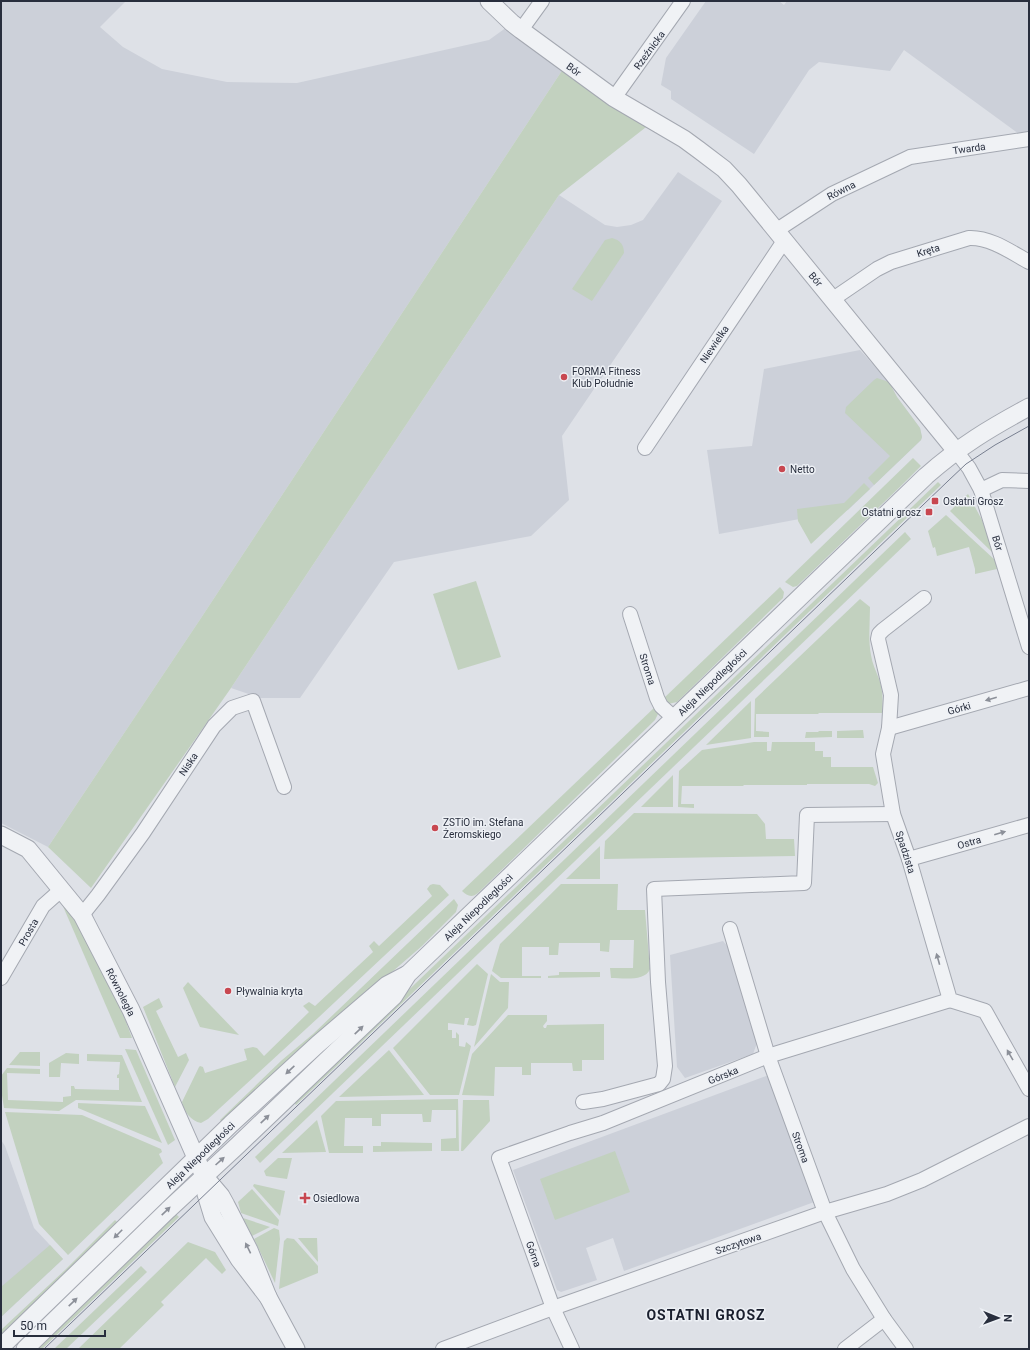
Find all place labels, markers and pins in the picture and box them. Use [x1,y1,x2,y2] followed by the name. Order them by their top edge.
[572,366,641,389] place label: FORMA Fitness Klub Południe
[559,372,569,382] marker: FORMA Fitness Klub Południe
[777,464,787,474] marker: Netto
[790,464,815,475] place label: Netto
[930,496,940,506] marker: Ostatni Grosz
[943,496,1003,507] place label: Ostatni Grosz
[862,507,921,518] place label: Ostatni grosz
[924,507,934,517] marker: Ostatni grosz
[443,817,523,840] place label: ZSTiO im. Stefana Żeromskiego
[430,823,440,833] marker: ZSTiO im. Stefana Żeromskiego
[223,986,233,996] marker: Pływalnia kryta
[236,986,303,997] place label: Pływalnia kryta
[300,1193,310,1203] marker: Osiedlowa
[313,1193,360,1204] place label: Osiedlowa

